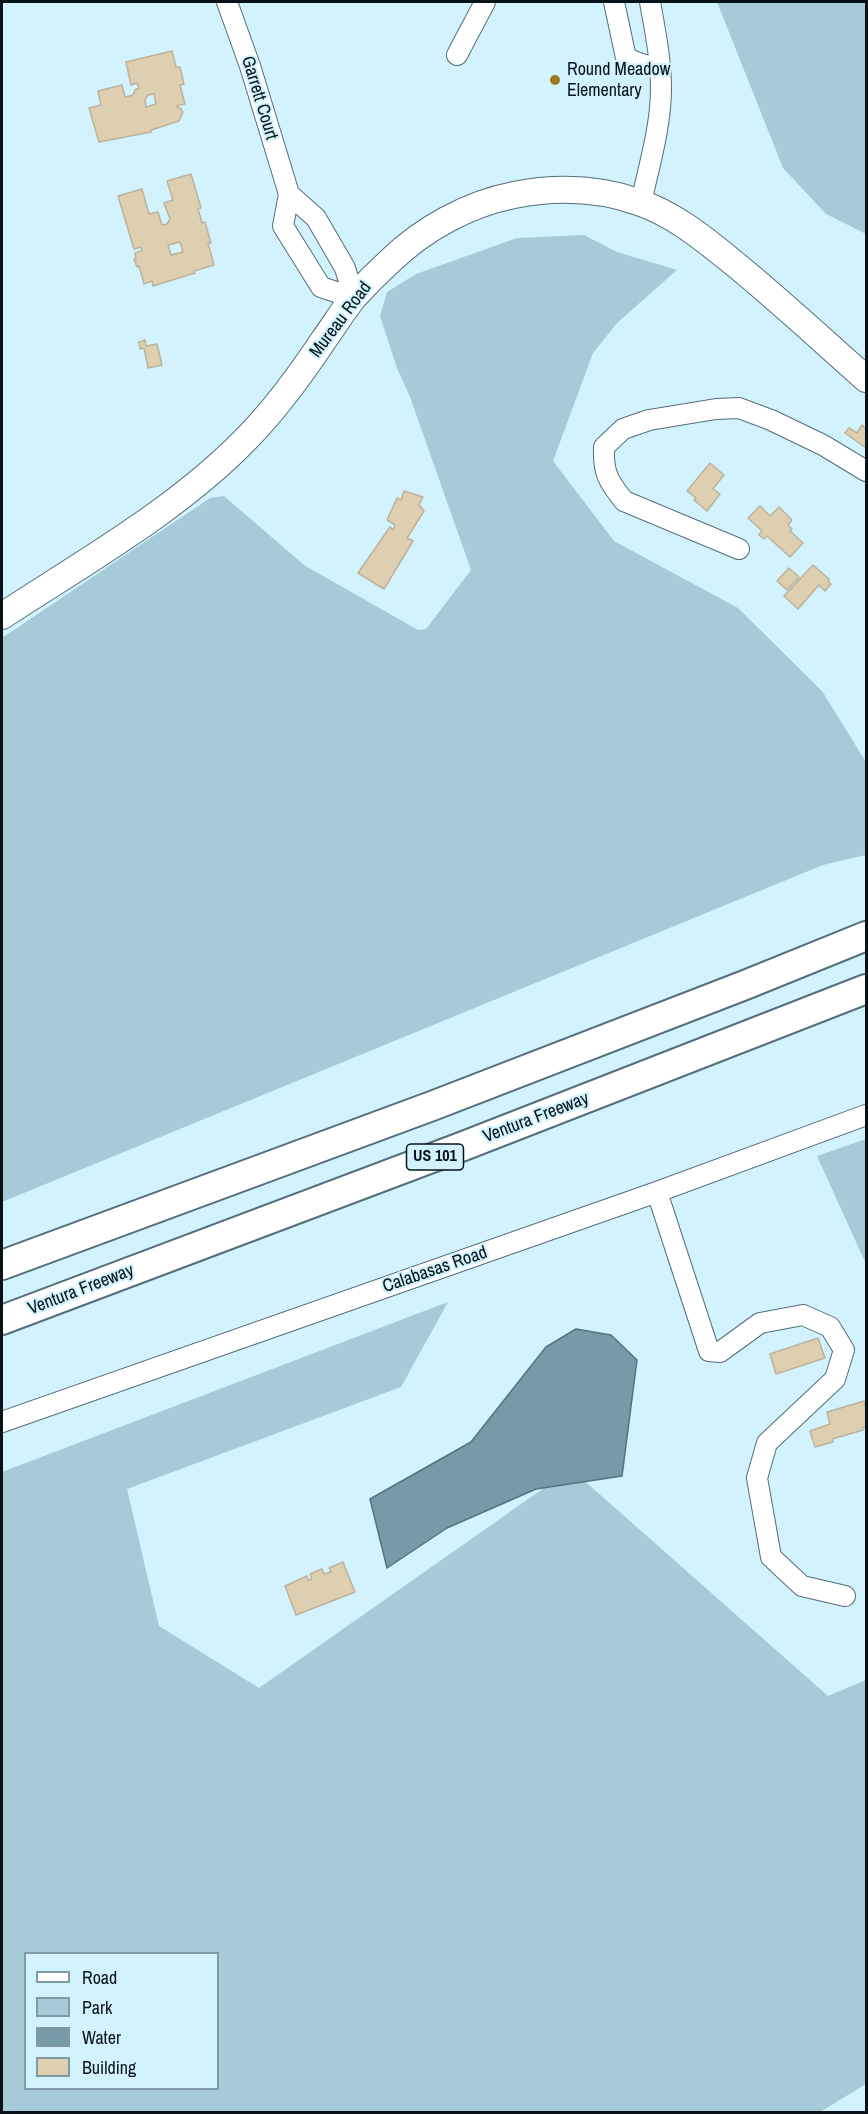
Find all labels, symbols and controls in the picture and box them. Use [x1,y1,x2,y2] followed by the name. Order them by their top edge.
[236,54,282,142] street label: Garrett Court
[567,59,670,101] place label: Round Meadow Elementary
[548,73,562,87] marker: Round Meadow Elementary
[305,278,377,362] street label: Mureau Road
[480,1088,592,1148] street label: Ventura Freeway
[406,1144,464,1170] road number: US 101
[380,1242,490,1298] street label: Calabasas Road
[25,1260,137,1320] street label: Ventura Freeway
[24,1952,219,2090] legend
[82,1965,117,1990] text: Road
[82,1995,112,2020] text: Park
[82,2025,121,2050] text: Water
[82,2055,136,2080] text: Building

